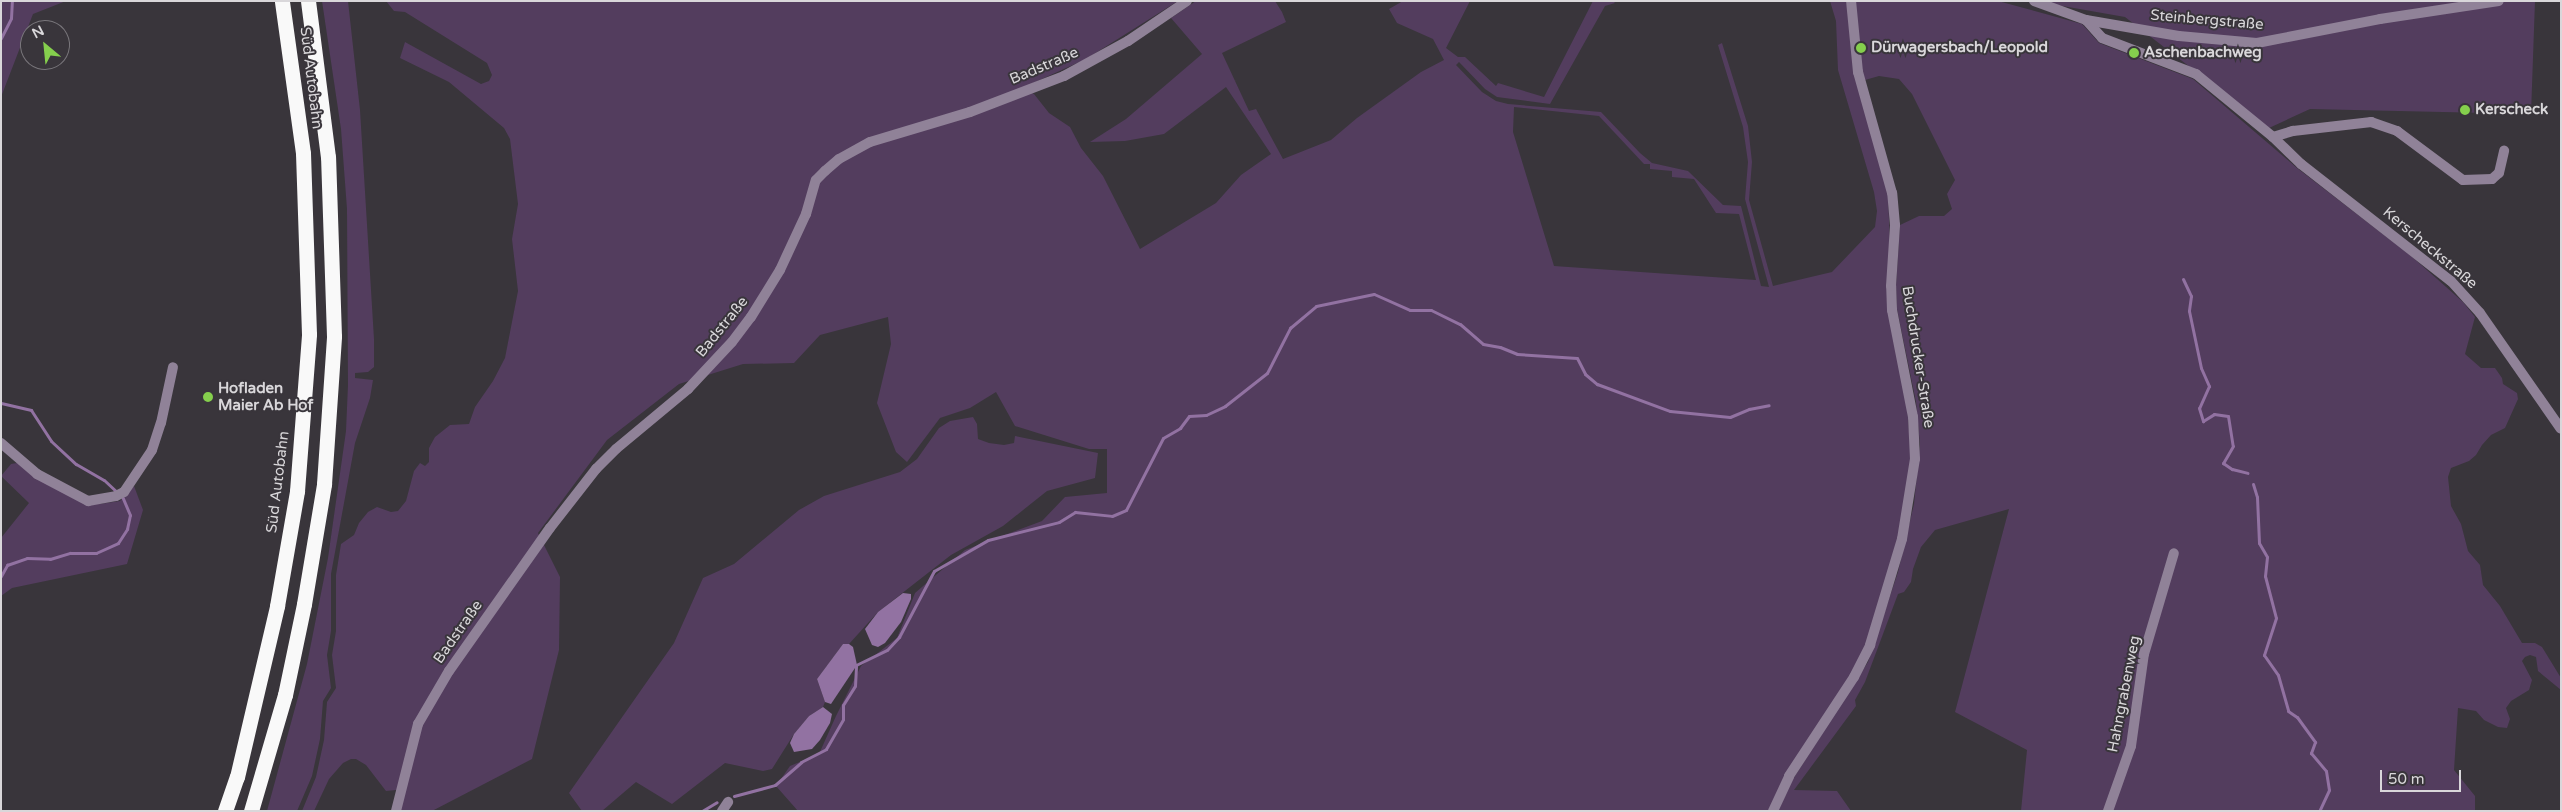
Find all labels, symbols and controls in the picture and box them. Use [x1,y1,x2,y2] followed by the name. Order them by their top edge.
[2150,6,2264,34] street label: Steinbergstraße
[20,20,70,70] north arrow
[29,22,47,42] text: N
[296,26,326,130] street label: Süd Autobahn
[1871,39,2048,57] place label: Dürwagersbach/Leopold
[1855,42,1867,54] marker: Dürwagersbach/Leopold
[1007,43,1081,89] street label: Badstraße
[2144,44,2262,62] place label: Aschenbachweg
[2128,47,2140,59] marker: Aschenbachweg
[2475,101,2548,119] place label: Kerscheck
[2459,104,2471,116] marker: Kerscheck
[2379,203,2481,293] street label: Kerscheckstraße
[1898,285,1938,429] street label: Buchdrucker-Straße
[692,293,752,361] street label: Badstraße
[218,379,313,414] place label: Hofladen Maier Ab Hof
[202,391,214,403] marker: Hofladen Maier Ab Hof
[263,430,293,534] street label: Süd Autobahn
[430,597,486,667] street label: Badstraße
[2104,634,2144,754] street label: Hahngrabenweg
[2382,760,2463,792] scale bar
[2388,770,2425,788] text: 50 m

